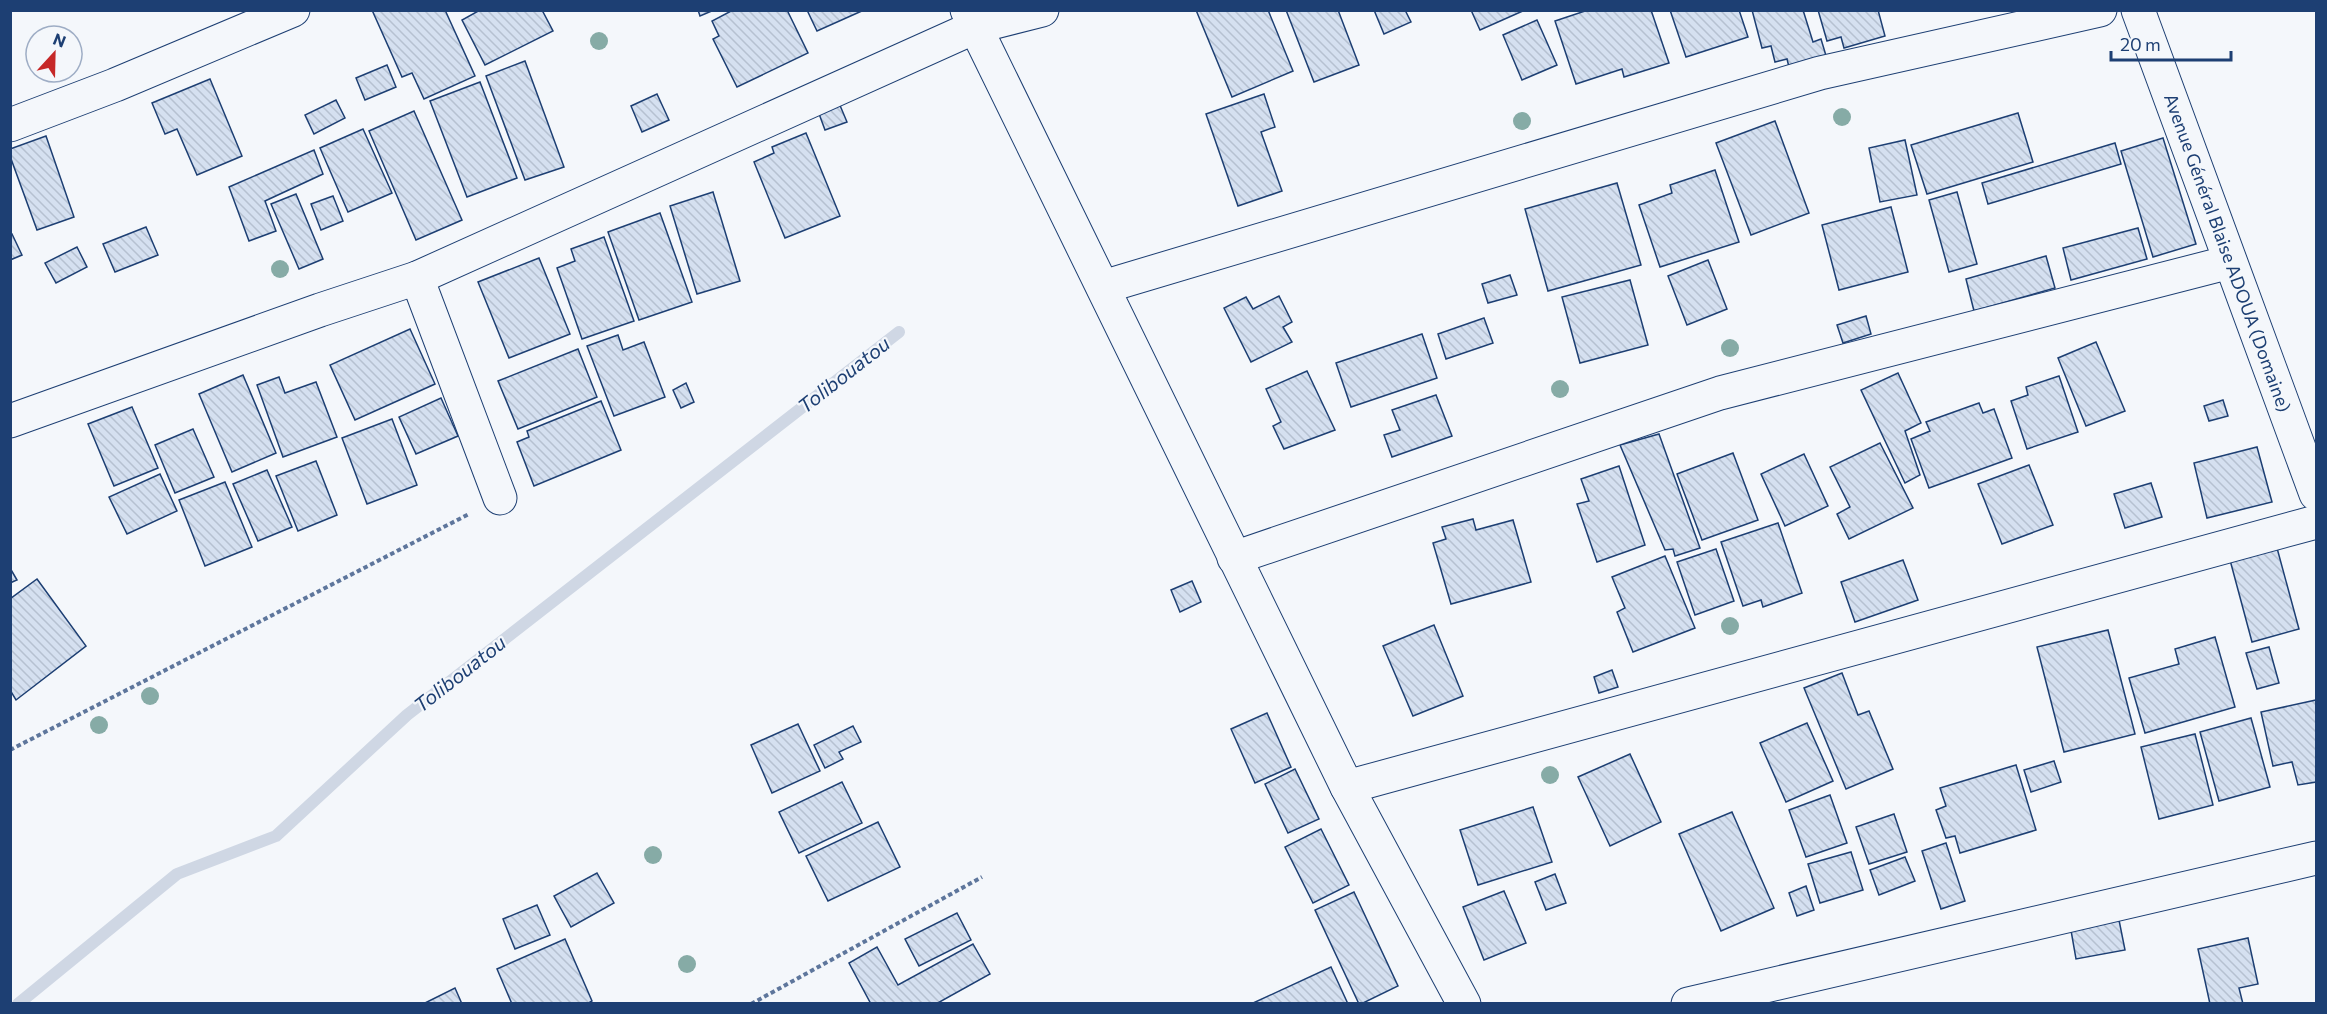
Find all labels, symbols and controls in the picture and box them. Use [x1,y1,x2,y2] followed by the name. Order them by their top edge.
[24,24,84,84] north arrow
[2111,24,2231,62] scale bar
[51,29,69,51] text: N
[2120,33,2161,55] text: 20 m
[2160,90,2296,415] street label: Avenue Général Blaise ADOUA (Domaine)
[793,331,894,418] water label: Tolibouatou
[409,630,510,717] water label: Tolibouatou

